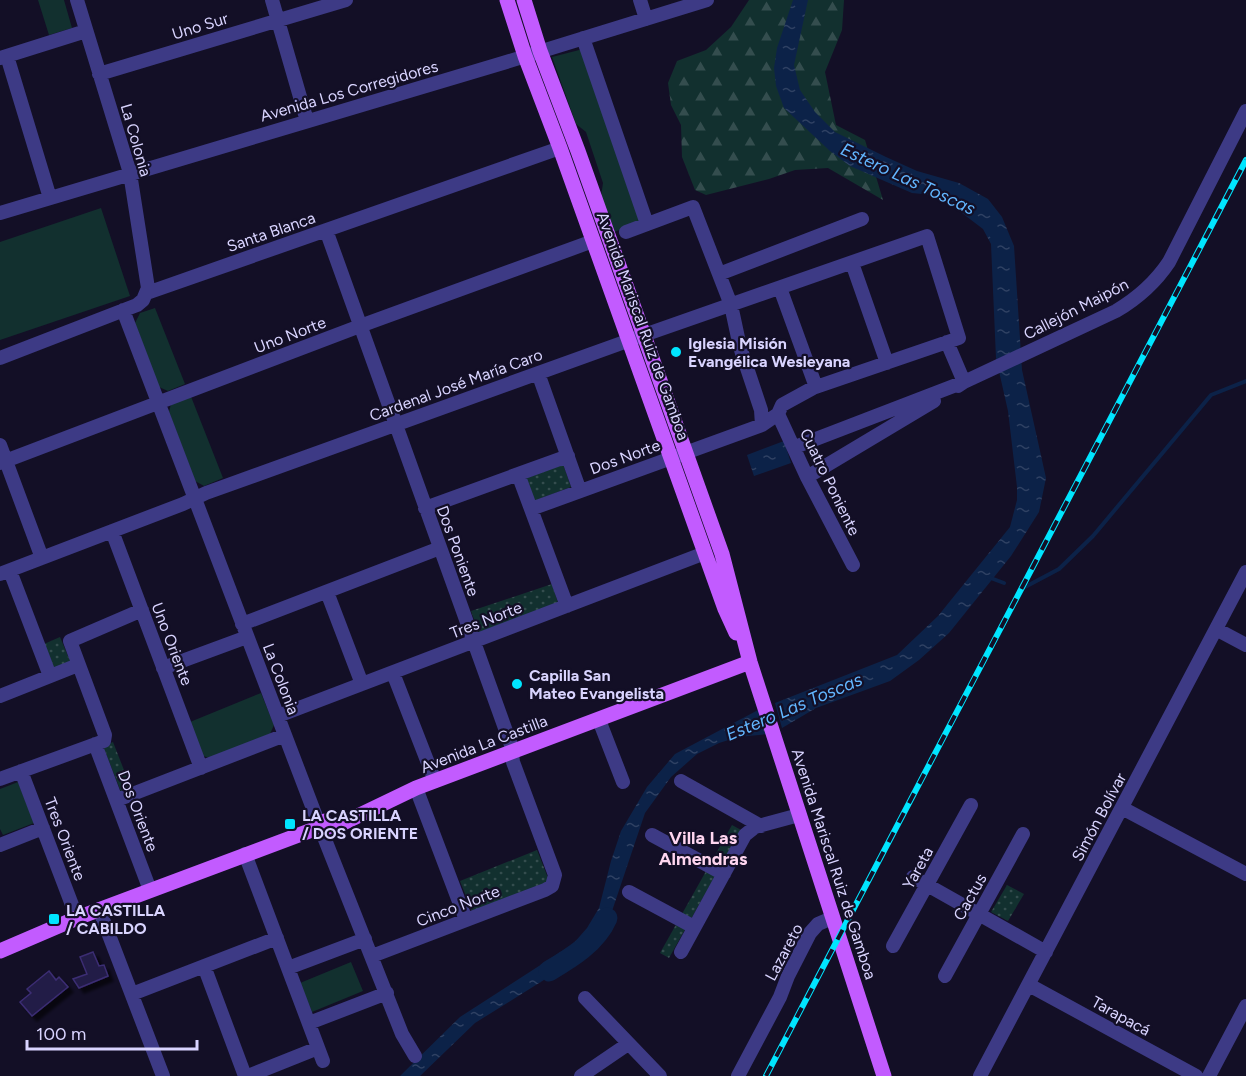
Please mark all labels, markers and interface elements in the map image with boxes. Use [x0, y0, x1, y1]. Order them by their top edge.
street label: Uno Sur [170, 8, 231, 44]
street label: Avenida Los Corregidores [258, 56, 440, 126]
street label: La Colonia [117, 101, 155, 179]
water label: Estero Las Toscas [837, 138, 979, 220]
street label: Santa Blanca [224, 208, 318, 256]
street label: Avenida Mariscal Ruiz de Gamboa [593, 209, 693, 443]
street label: Callejón Maipón [1020, 274, 1132, 344]
street label: Uno Norte [251, 313, 329, 357]
place label: Iglesia Misión Evangélica Wesleyana [688, 334, 850, 371]
street label: Cardenal José María Caro [367, 345, 545, 425]
marker: Iglesia Misión Evangélica Wesleyana [669, 345, 683, 359]
street label: Cuatro Poniente [796, 425, 864, 539]
street label: Dos Norte [587, 435, 663, 478]
street label: Dos Poniente [433, 503, 483, 599]
street label: Tres Norte [447, 598, 525, 642]
street label: Uno Oriente [147, 600, 197, 688]
street label: La Colonia [259, 641, 303, 717]
place label: Capilla San Mateo Evangelista [529, 666, 664, 703]
water label: Estero Las Toscas [722, 668, 866, 746]
marker: Capilla San Mateo Evangelista [510, 677, 524, 691]
street label: Avenida La Castilla [418, 711, 550, 777]
street label: Avenida Mariscal Ruiz de Gamboa [788, 746, 880, 982]
street label: Dos Oriente [114, 768, 162, 855]
street label: Simón Bolívar [1068, 769, 1131, 864]
street label: Tres Oriente [40, 795, 90, 884]
place label: LA CASTILLA / DOS ORIENTE [302, 806, 418, 843]
marker: LA CASTILLA / DOS ORIENTE [283, 817, 297, 831]
district label: Villa Las Almendras [659, 827, 748, 870]
street label: Yareta [899, 844, 937, 892]
street label: Cactus [949, 870, 991, 924]
street label: Cinco Norte [414, 881, 503, 931]
place label: LA CASTILLA / CABILDO [66, 901, 166, 938]
marker: LA CASTILLA / CABILDO [47, 912, 61, 926]
street label: Lazareto [761, 920, 807, 984]
street label: Tarapacá [1088, 992, 1154, 1040]
scale bar [27, 1013, 196, 1051]
text: 100 m [36, 1023, 86, 1045]

